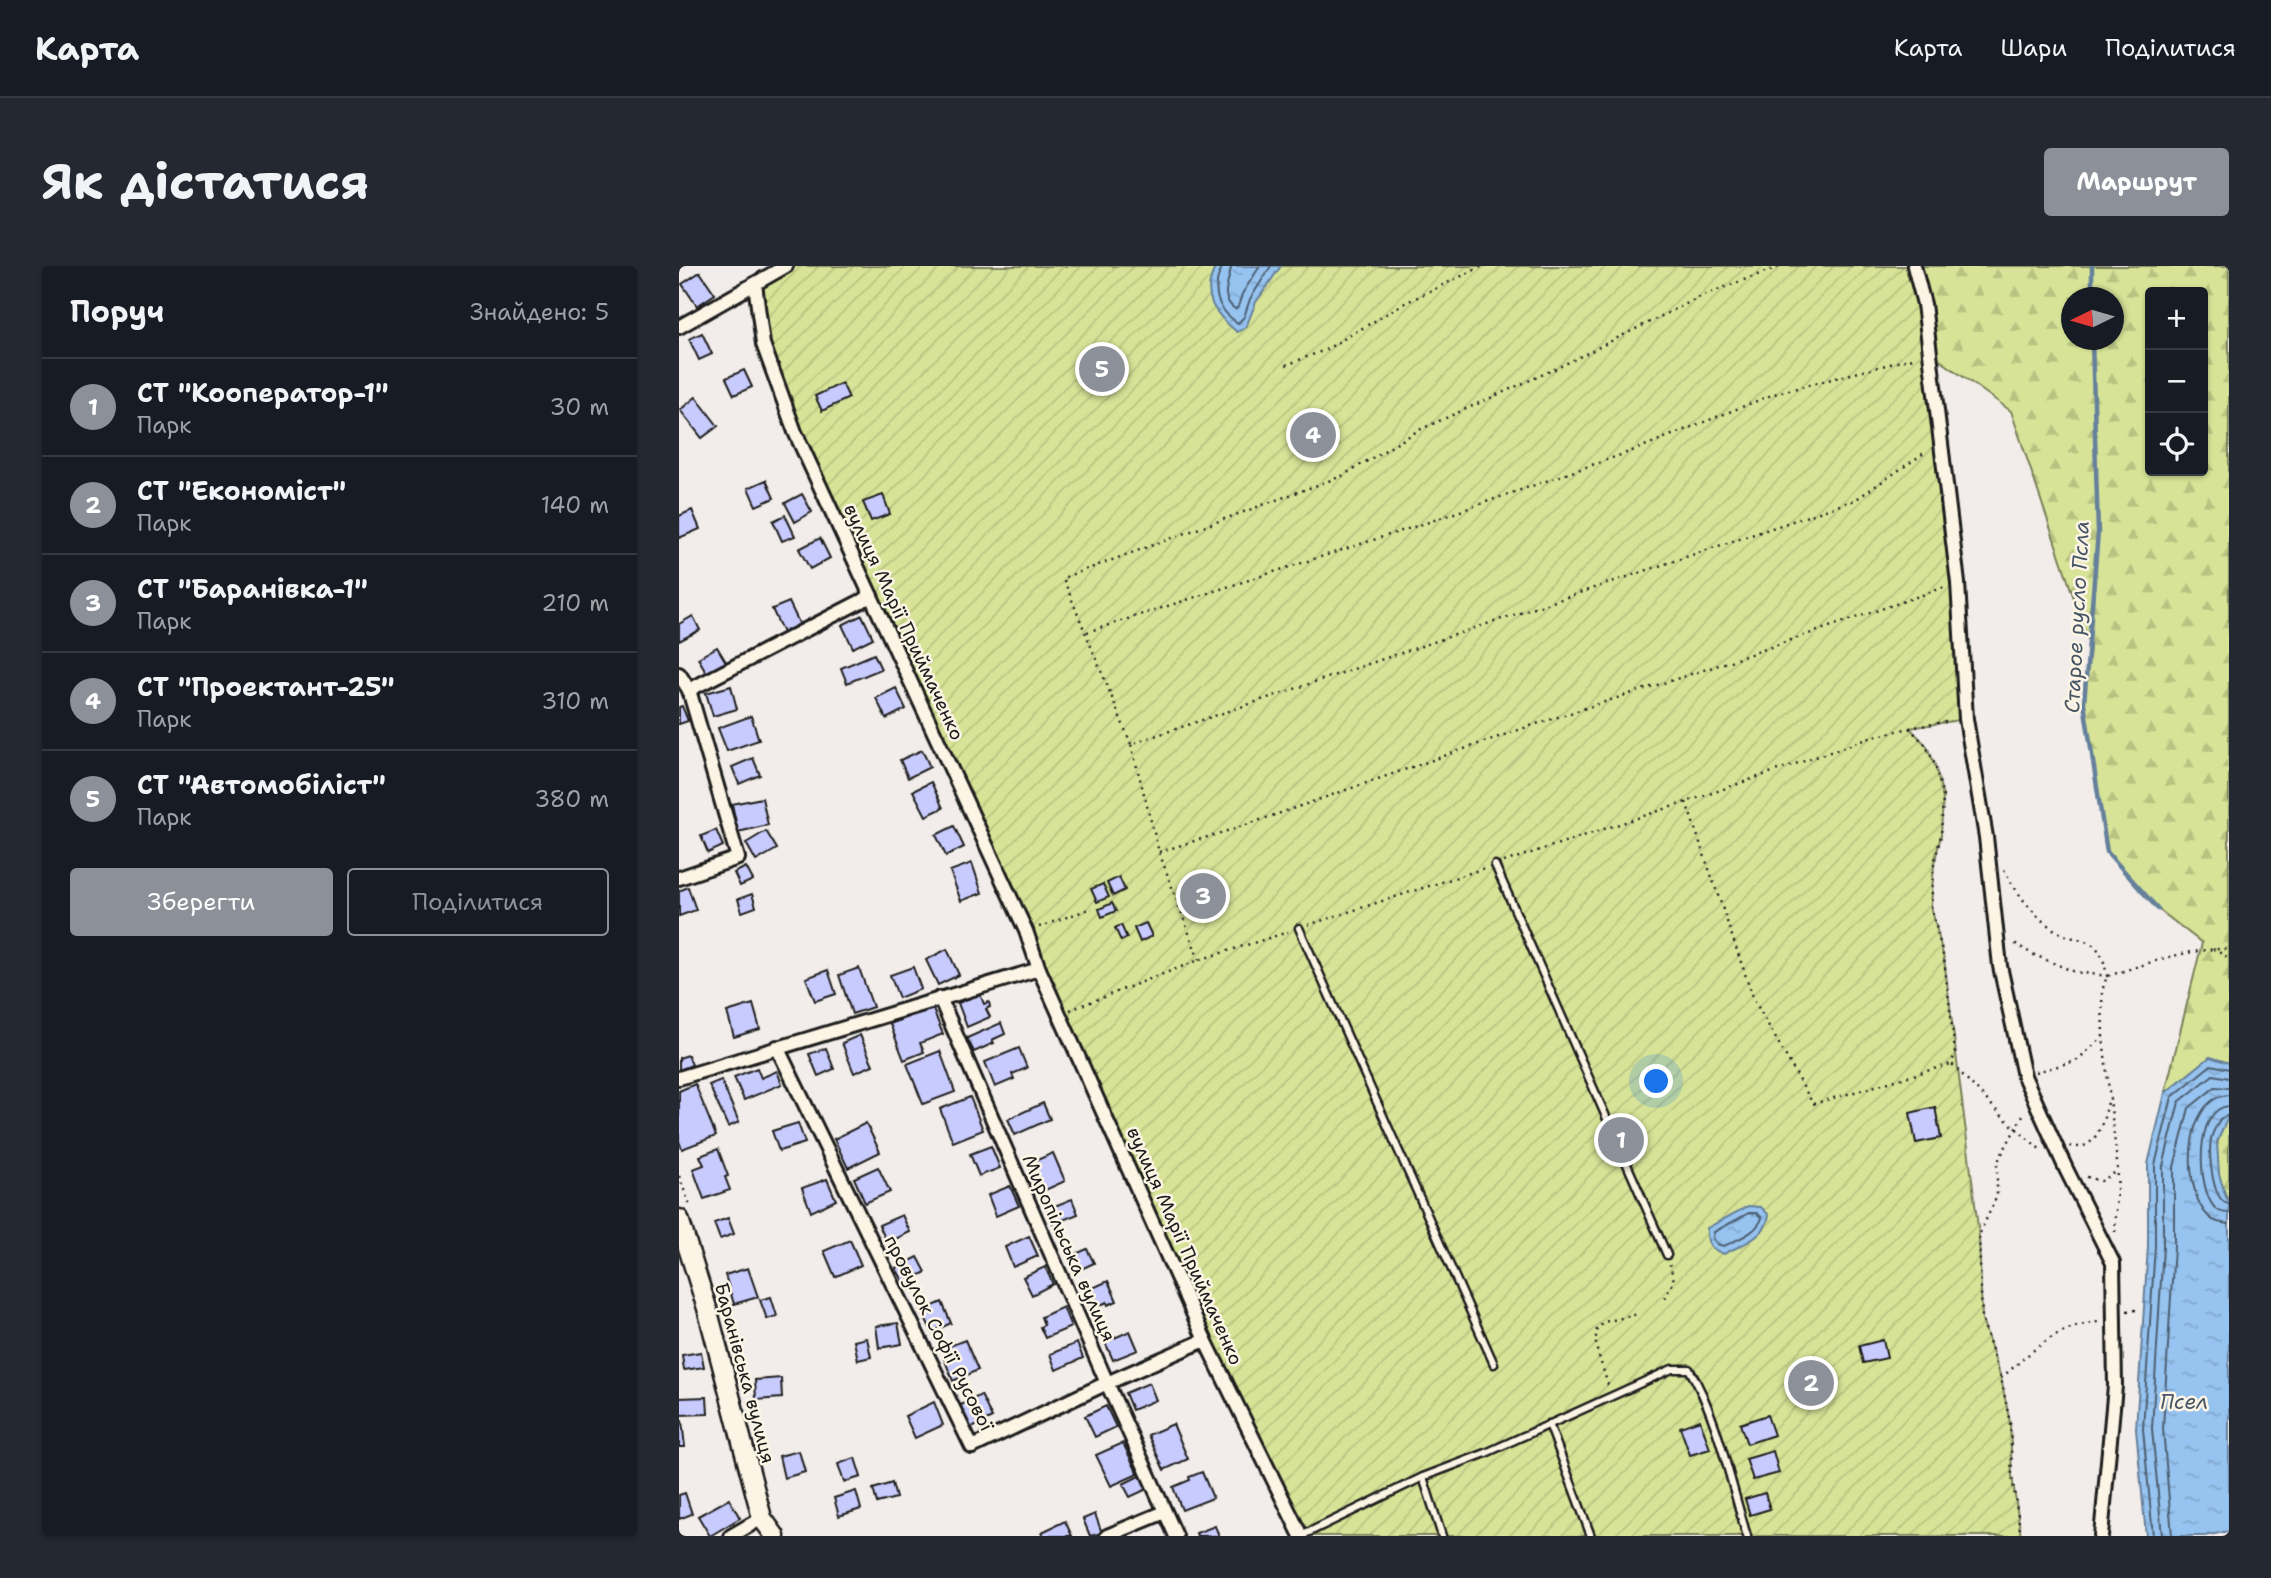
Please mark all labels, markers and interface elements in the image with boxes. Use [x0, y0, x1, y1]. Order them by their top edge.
text: Карта [35, 26, 139, 71]
text: Карта [1894, 32, 1962, 64]
text: Шари [2000, 32, 2067, 64]
text: Поділитися [2105, 32, 2236, 64]
button: Маршрут [2044, 148, 2229, 216]
text: Як дістатися [42, 149, 369, 215]
north arrow [2061, 287, 2124, 350]
map controls [2145, 287, 2208, 476]
button: + [2145, 287, 2208, 350]
text: Поруч [70, 291, 164, 332]
text: Знайдено: 5 [470, 297, 609, 327]
pin: 5 [1079, 343, 1125, 395]
button: − [2145, 350, 2208, 413]
text: СТ "Кооператор-1" [137, 375, 389, 410]
text: 1 [88, 392, 98, 422]
text: 30 m [550, 392, 609, 422]
pin: 4 [1290, 409, 1336, 461]
text: Парк [137, 410, 192, 440]
button: locate [2145, 413, 2208, 476]
text: СТ "Економіст" [137, 473, 346, 508]
text: 2 [85, 490, 101, 520]
text: 140 m [541, 490, 609, 520]
street label: вулиця Марії Приймаченко [838, 500, 970, 744]
text: Парк [137, 508, 192, 538]
water label: Старое русло Псла [2058, 520, 2096, 714]
text: СТ "Баранівка-1" [137, 571, 368, 606]
text: 3 [85, 588, 101, 618]
text: 210 m [541, 588, 609, 618]
text: Парк [137, 606, 192, 636]
text: СТ "Проектант-25" [137, 669, 395, 704]
text: 4 [85, 686, 101, 716]
text: 310 m [541, 686, 609, 716]
text: Парк [137, 704, 192, 734]
text: СТ "Автомобіліст" [137, 767, 386, 802]
text: 5 [86, 784, 100, 814]
text: 380 m [534, 784, 609, 814]
text: Парк [137, 802, 192, 832]
button: Зберегти [70, 868, 333, 936]
button: Поділитися [347, 868, 609, 936]
pin: 3 [1180, 870, 1226, 922]
your location [1639, 1064, 1673, 1098]
pin: 1 [1598, 1114, 1644, 1166]
street label: вулиця Марії Приймаченко [1121, 1123, 1249, 1369]
street label: Миропільська вулиця [1016, 1151, 1122, 1345]
street label: провулок Софії Русової [879, 1231, 1000, 1436]
street label: Баранівська вулиця [709, 1280, 781, 1466]
pin: 2 [1788, 1357, 1834, 1409]
water label: Псел [2160, 1388, 2208, 1416]

